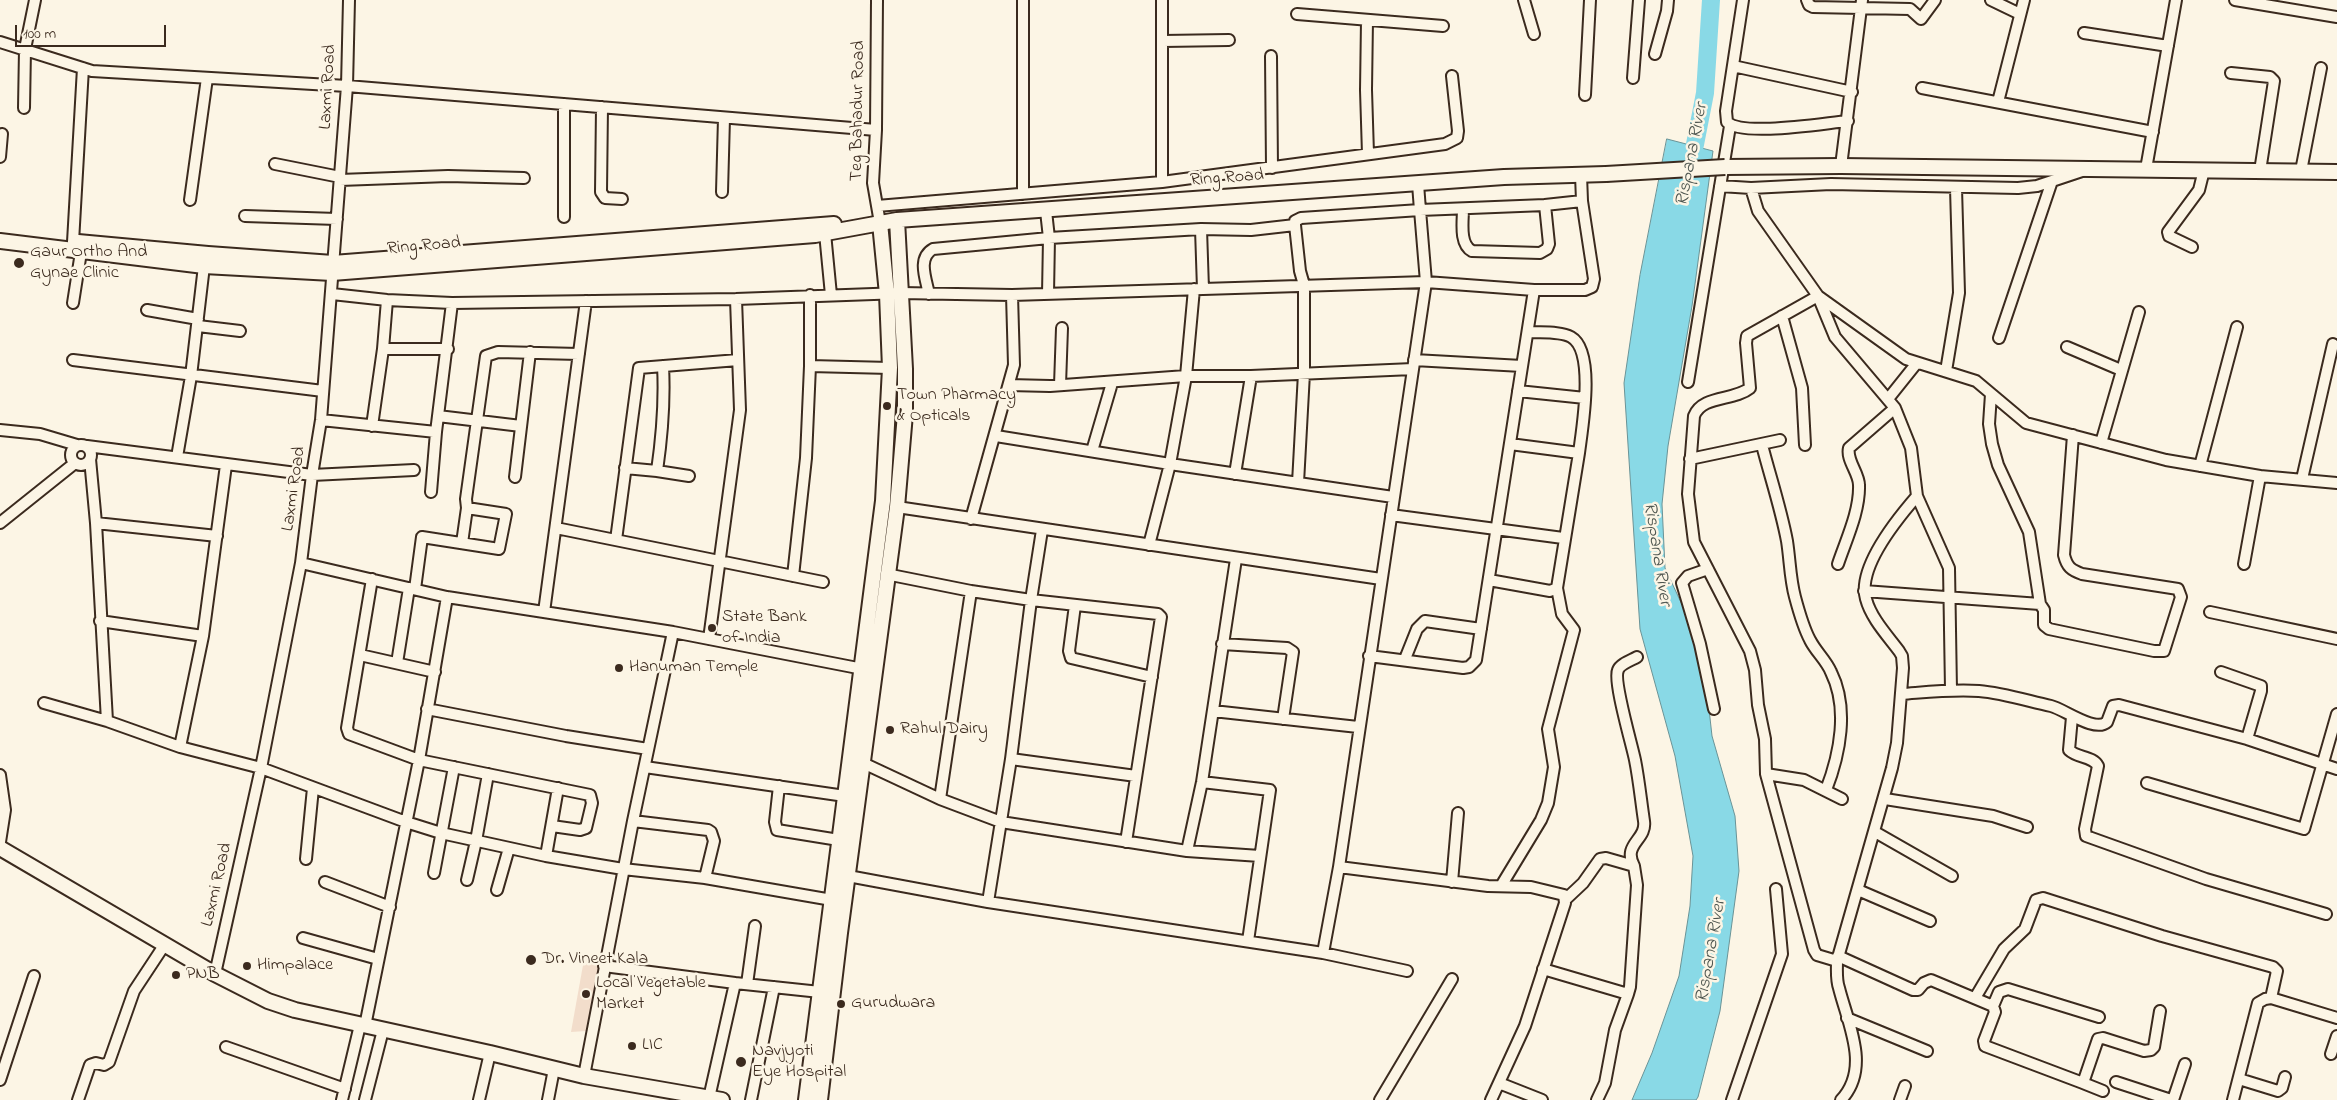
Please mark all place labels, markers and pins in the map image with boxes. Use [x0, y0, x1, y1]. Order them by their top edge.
place label: Gaur Ortho And Gynae Clinic [30, 242, 147, 284]
marker: Gaur Ortho And Gynae Clinic [12, 256, 26, 270]
place label: Town Pharmacy & Opticals [897, 385, 1016, 428]
marker: Town Pharmacy & Opticals [881, 400, 893, 412]
place label: State Bank of India [722, 607, 807, 650]
marker: State Bank of India [706, 622, 718, 634]
place label: Hanuman Temple [629, 657, 758, 679]
marker: Hanuman Temple [613, 662, 625, 674]
place label: Rahul Dairy [900, 719, 988, 741]
marker: Rahul Dairy [884, 724, 896, 736]
place label: Dr. Vineet Kala [542, 949, 648, 971]
marker: Dr. Vineet Kala [524, 953, 538, 967]
place label: Himpalace [257, 955, 333, 977]
marker: Himpalace [241, 960, 253, 972]
place label: PNB [186, 964, 220, 986]
marker: PNB [170, 969, 182, 981]
place label: Local Vegetable Market [596, 973, 706, 1016]
marker: Local Vegetable Market [580, 988, 592, 1000]
place label: Gurudwara [851, 993, 935, 1015]
marker: Gurudwara [835, 998, 847, 1010]
place label: LIC [642, 1035, 663, 1057]
marker: LIC [626, 1040, 638, 1052]
place label: Navjyoti Eye Hospital [752, 1041, 846, 1084]
marker: Navjyoti Eye Hospital [734, 1055, 748, 1069]

